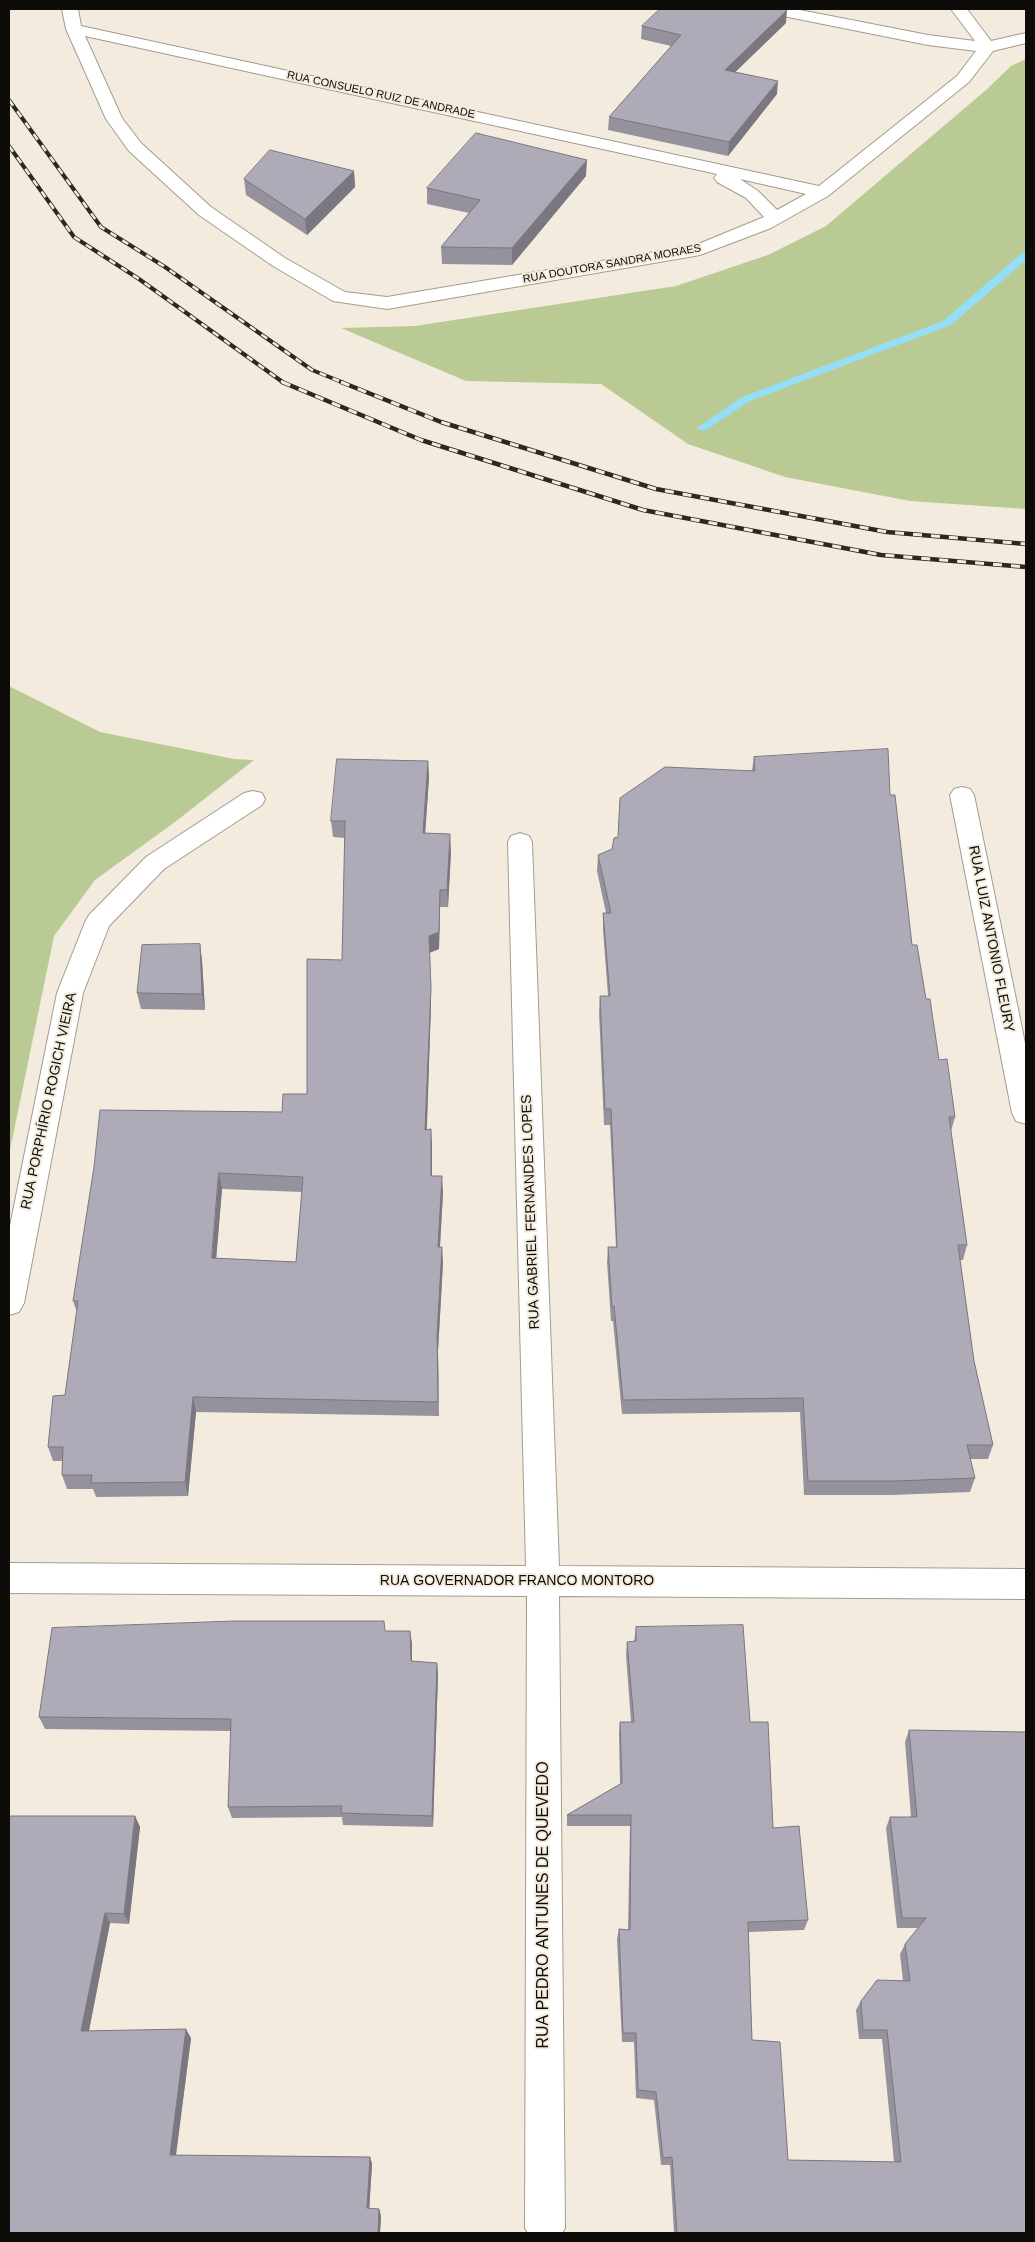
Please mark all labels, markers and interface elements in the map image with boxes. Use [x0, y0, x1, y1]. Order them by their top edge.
street label: RUA CONSUELO RUIZ DE ANDRADE [286, 69, 476, 121]
street label: RUA DOUTORA SANDRA MORAES [522, 242, 702, 286]
street label: RUA LUIZ ANTONIO FLEURY [965, 844, 1017, 1034]
street label: RUA PORPHÍRIO ROGICH VIEIRA [18, 991, 80, 1211]
street label: RUA GABRIEL FERNANDES LOPES [519, 1094, 543, 1330]
street label: RUA GOVERNADOR FRANCO MONTORO [380, 1573, 654, 1589]
street label: RUA PEDRO ANTUNES DE QUEVEDO [534, 1761, 554, 2049]

